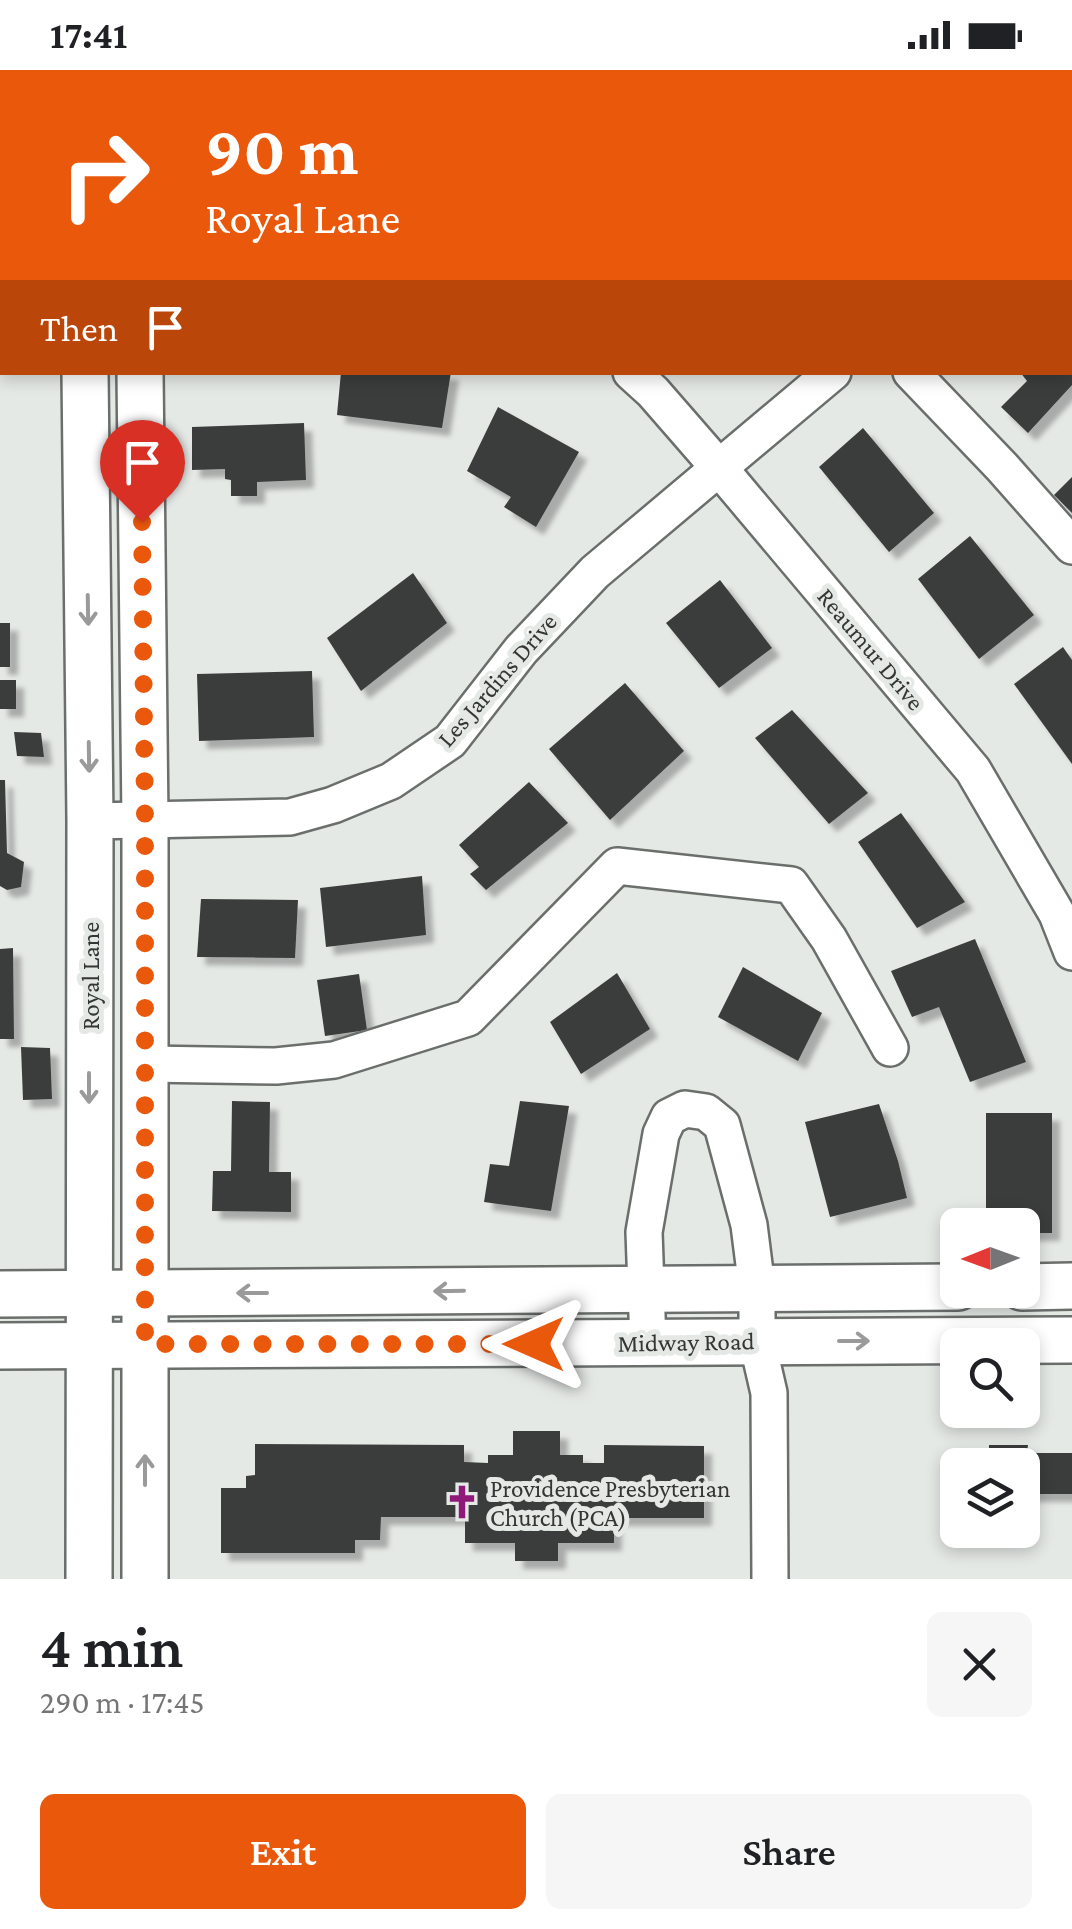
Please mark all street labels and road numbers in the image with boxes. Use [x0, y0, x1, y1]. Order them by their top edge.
street label: Reaumur Drive [812, 583, 930, 715]
street label: Les Jardins Drive [432, 608, 563, 753]
street label: Royal Lane [77, 922, 105, 1030]
street label: Midway Road [617, 1327, 755, 1358]

